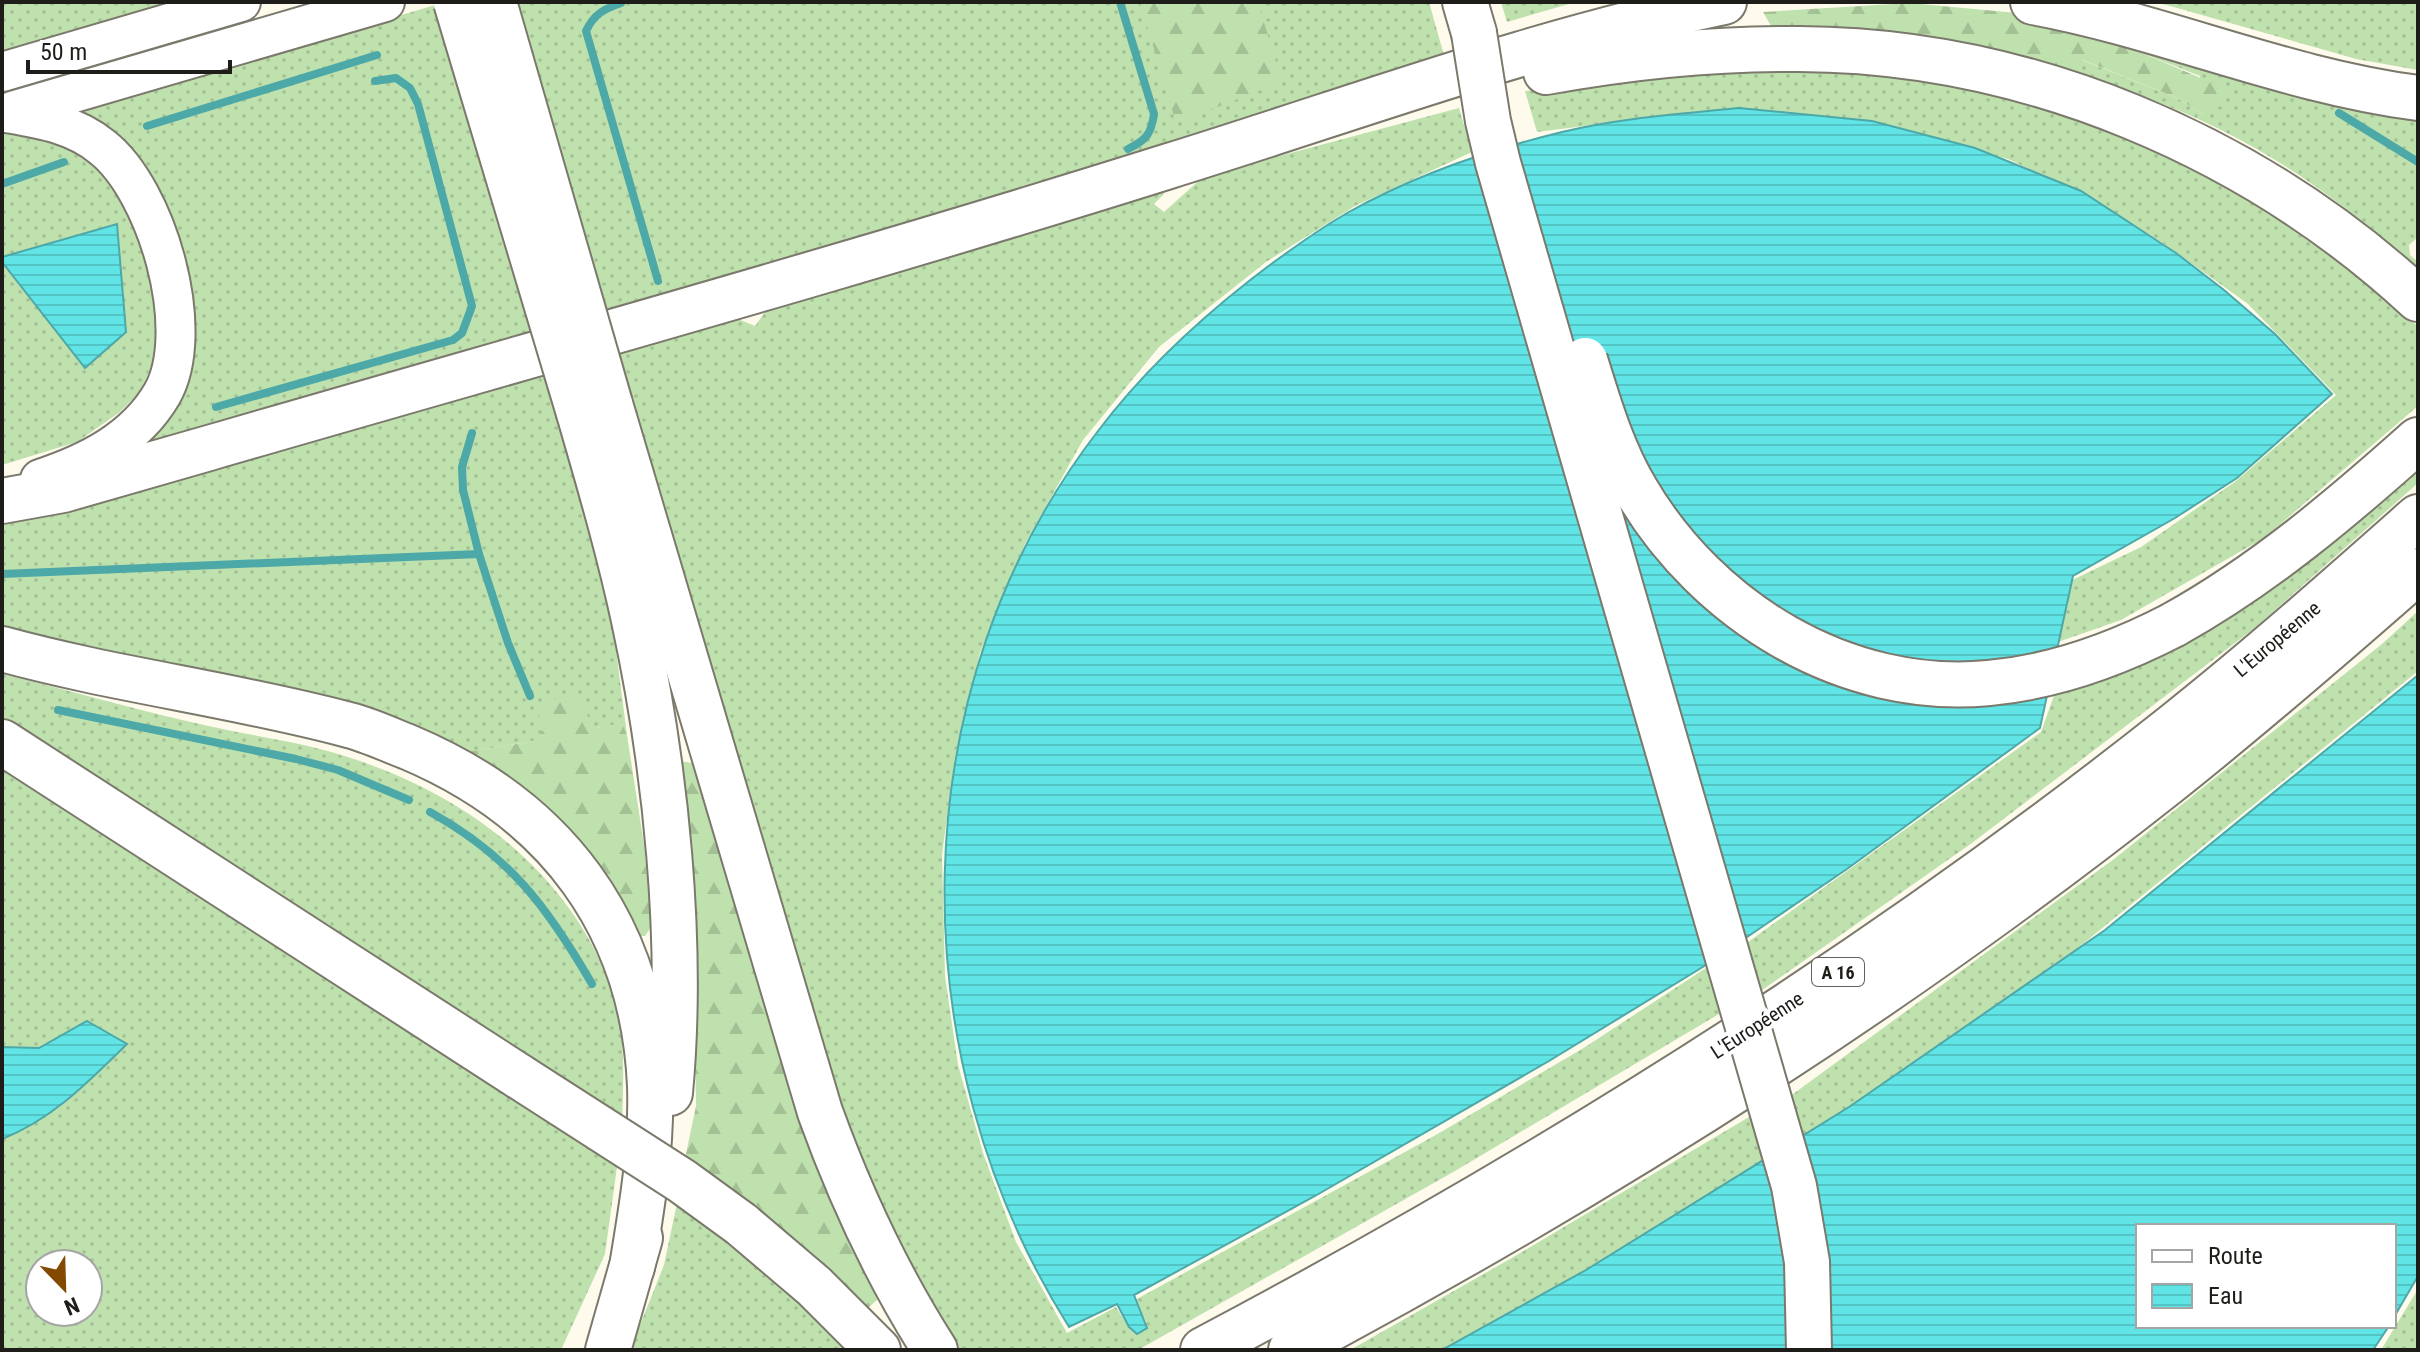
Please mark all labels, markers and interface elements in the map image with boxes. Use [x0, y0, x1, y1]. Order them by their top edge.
scale bar [28, 24, 230, 74]
text: 50 m [40, 38, 87, 66]
street label: L'Européenne [2229, 596, 2325, 682]
road number: A 16 [1812, 958, 1864, 986]
street label: L'Européenne [1706, 986, 1808, 1064]
legend [2136, 1224, 2396, 1328]
text: Route [2208, 1242, 2263, 1270]
north arrow [24, 1248, 104, 1328]
text: Eau [2208, 1282, 2243, 1310]
text: N [61, 1292, 83, 1320]

